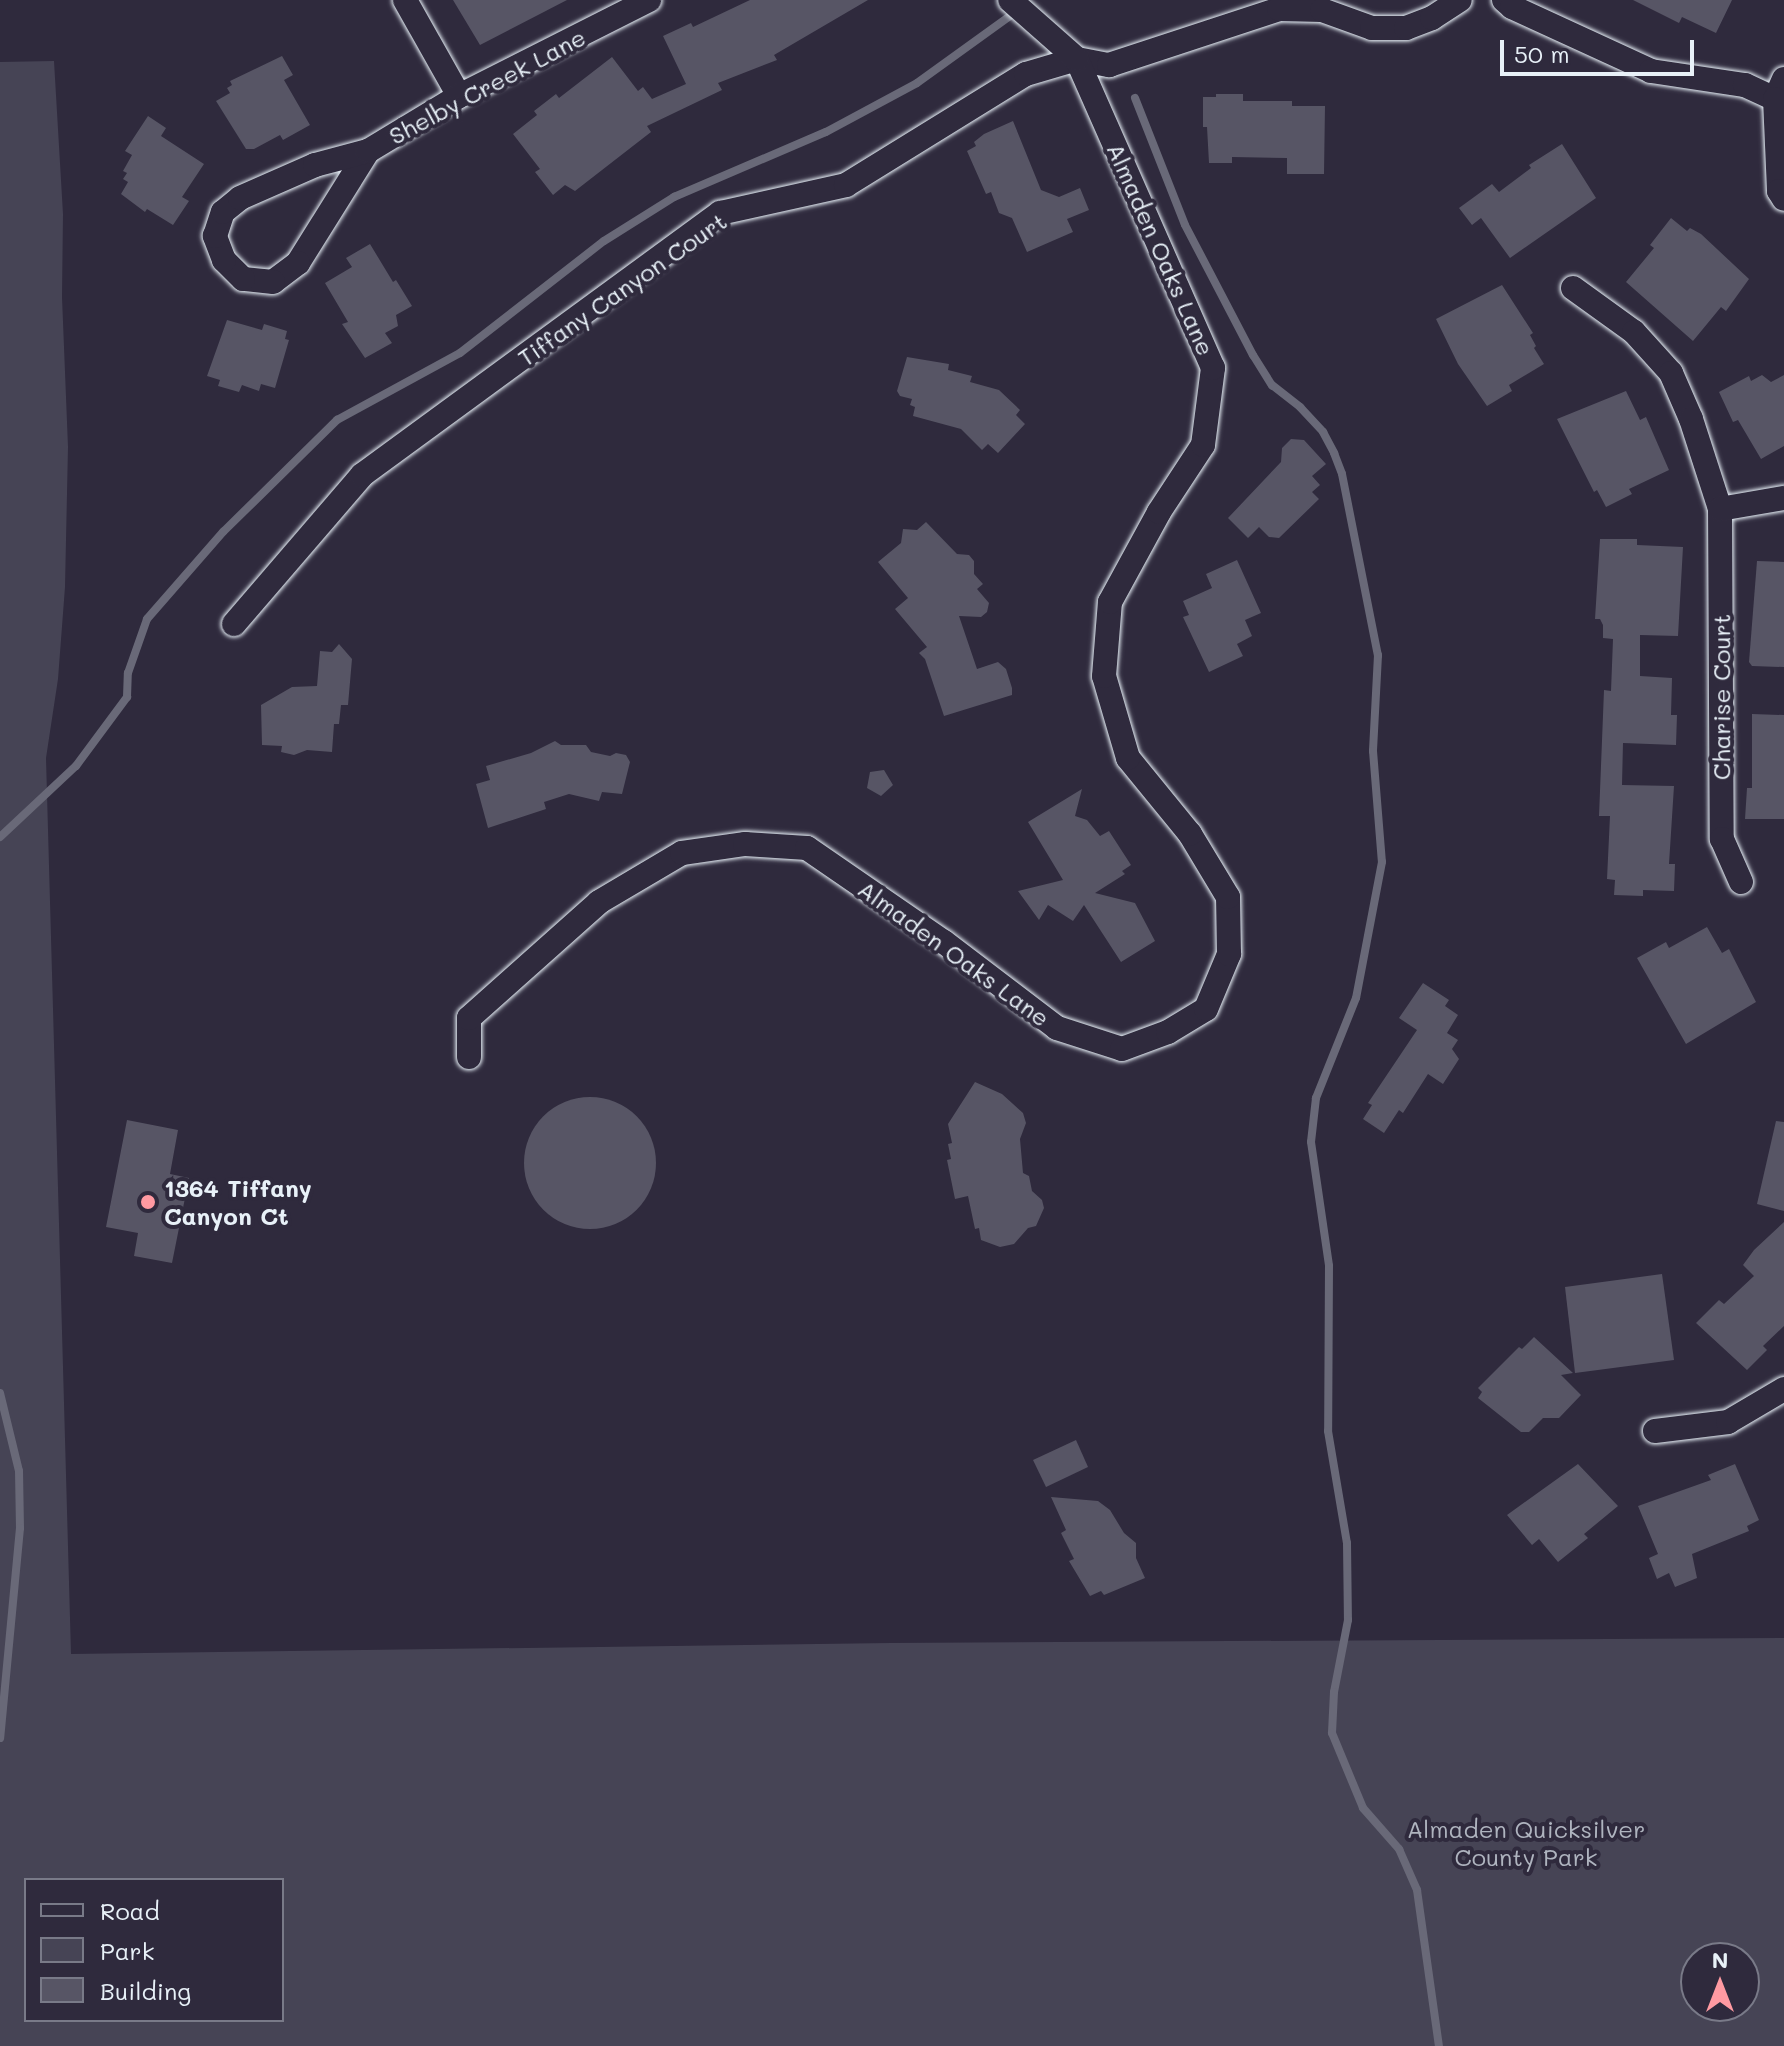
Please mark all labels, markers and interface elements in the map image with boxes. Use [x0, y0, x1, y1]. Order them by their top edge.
street label: Shelby Creek Lane [384, 22, 590, 150]
scale bar [1504, 24, 1698, 74]
text: 50 m [1514, 38, 1570, 69]
street label: Almaden Oaks Lane [1101, 138, 1221, 360]
street label: Tiffany Canyon Court [512, 206, 732, 372]
street label: Charise Court [1707, 614, 1735, 780]
street label: Almaden Oaks Lane [853, 874, 1055, 1032]
place label: 1364 Tiffany Canyon Ct [164, 1174, 312, 1230]
marker: 1364 Tiffany Canyon Ct [139, 1193, 157, 1211]
park label: Almaden Quicksilver County Park [1407, 1815, 1645, 1871]
legend [24, 1878, 284, 2022]
text: Road [100, 1895, 160, 1926]
text: Park [100, 1935, 154, 1966]
north arrow [1680, 1942, 1760, 2022]
text: N [1712, 1945, 1728, 1974]
text: Building [100, 1975, 191, 2006]

